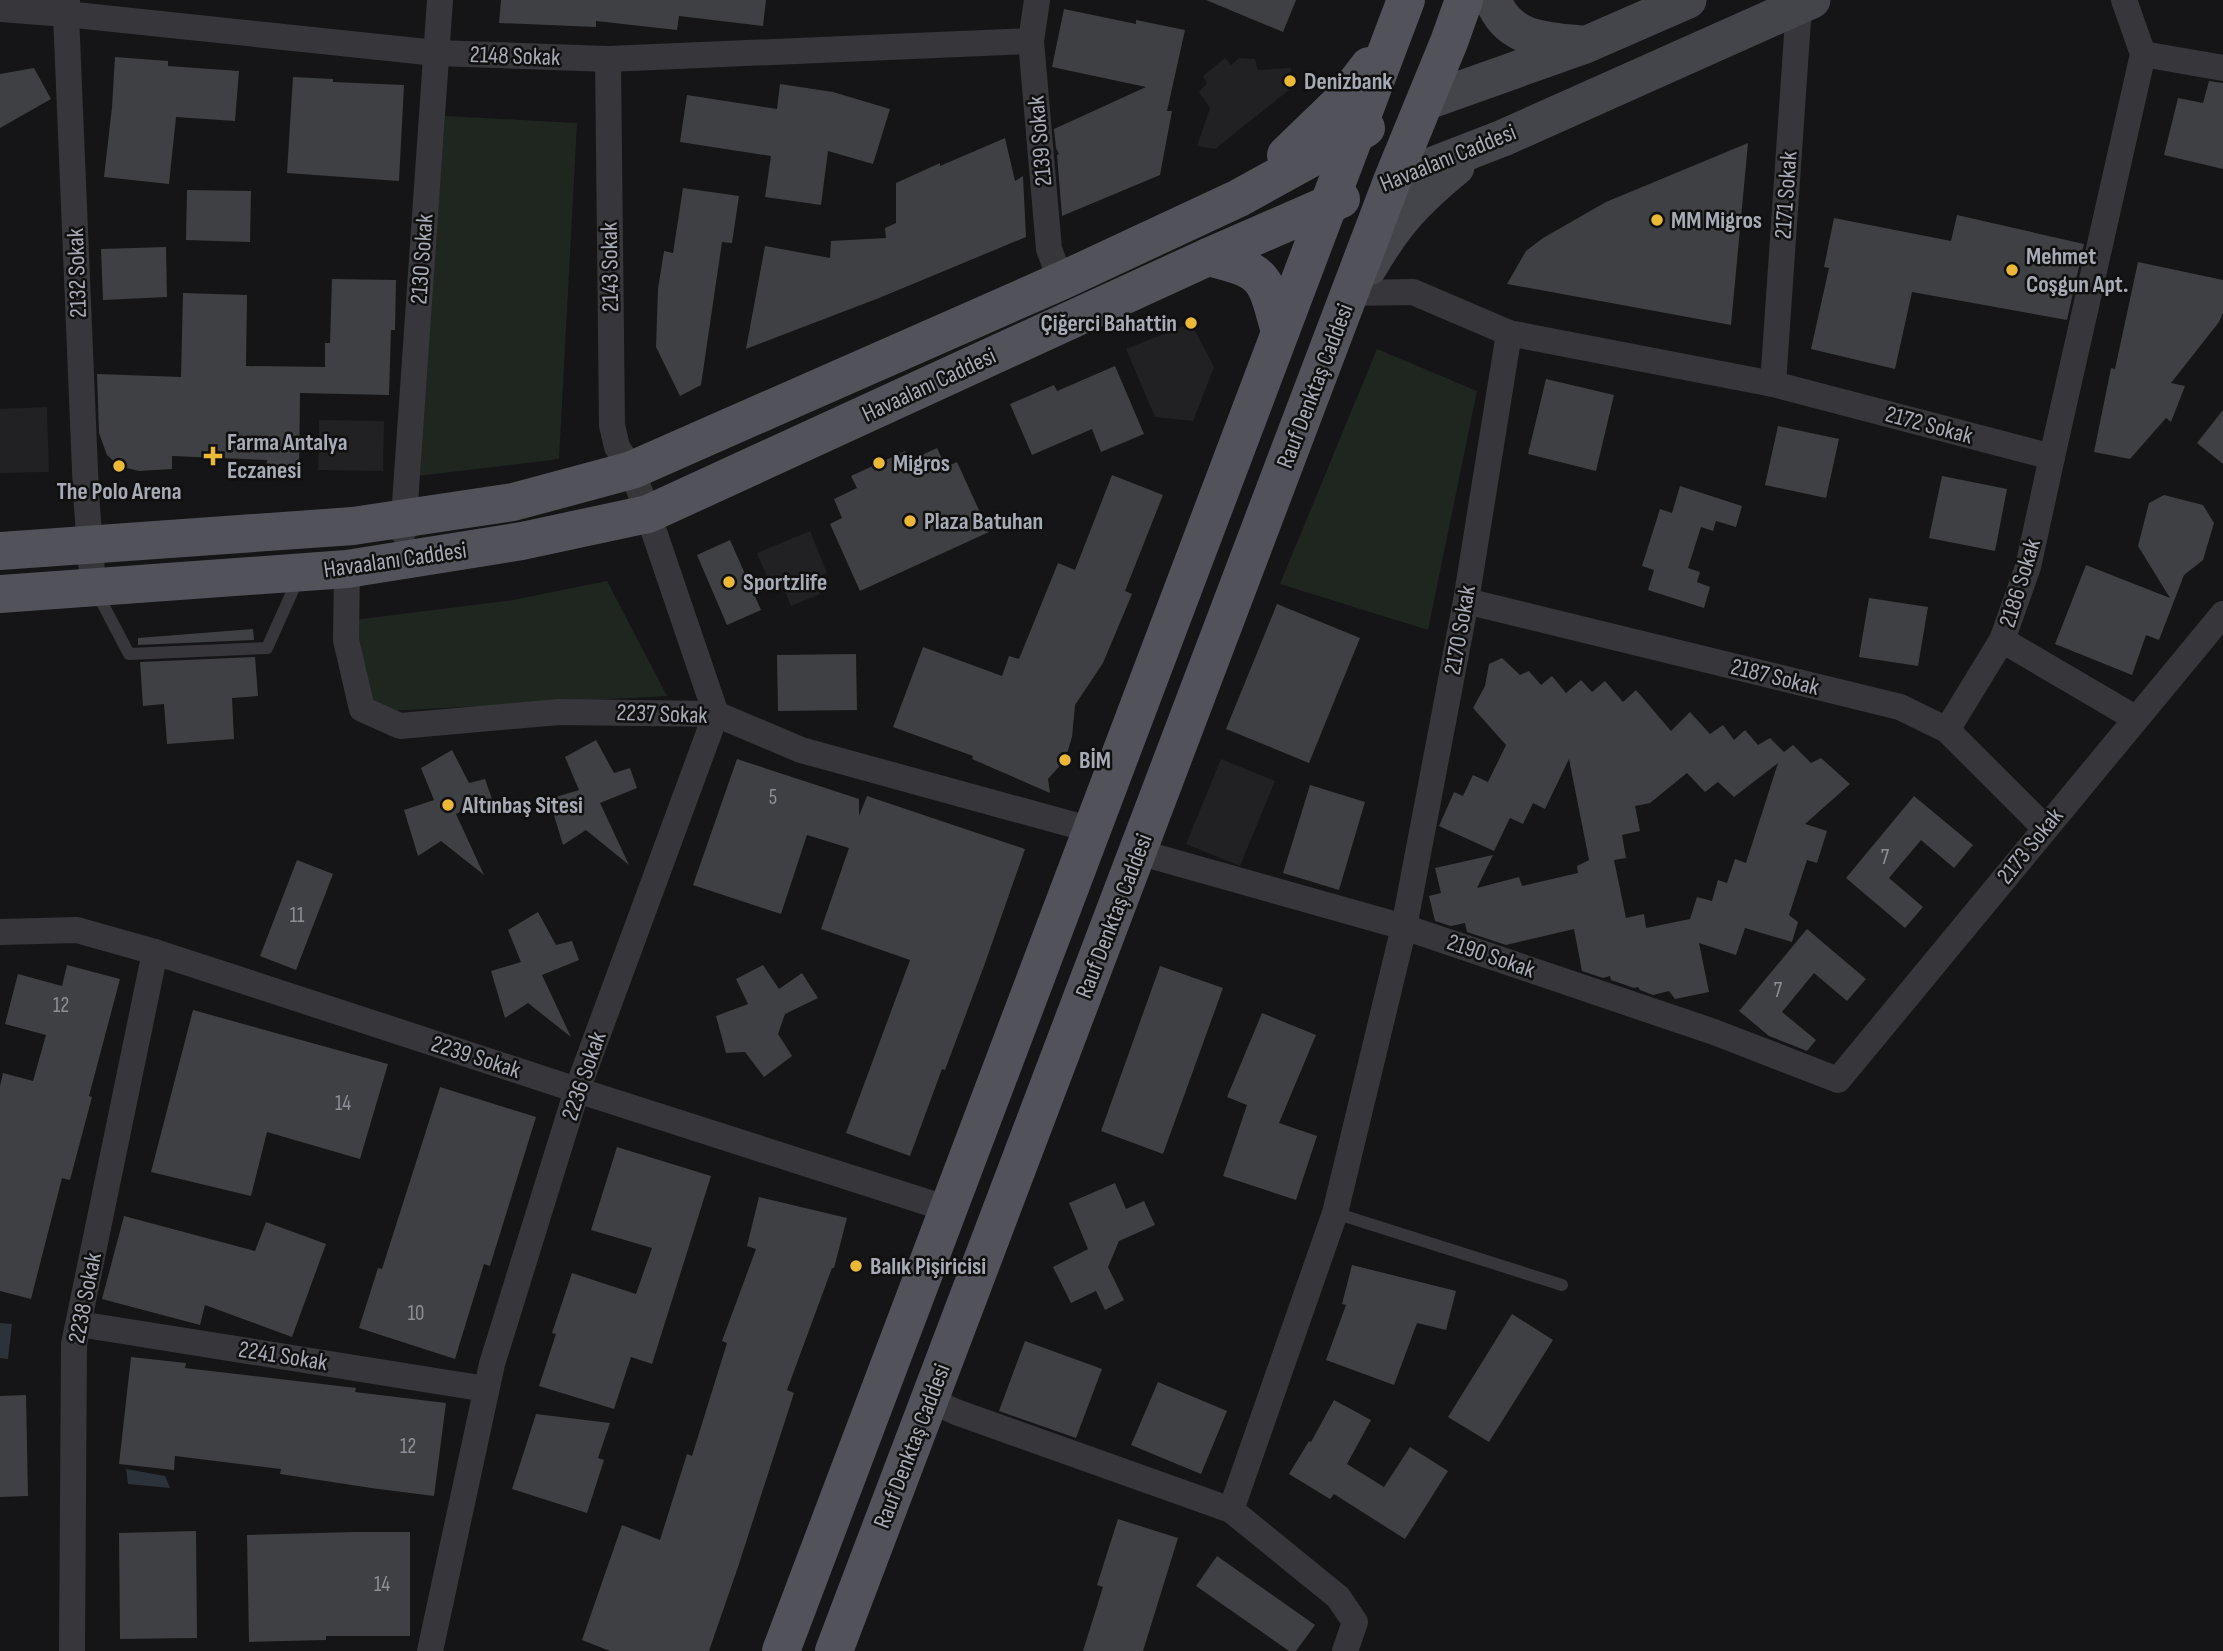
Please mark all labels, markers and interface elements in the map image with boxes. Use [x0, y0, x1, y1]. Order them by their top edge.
street label: 2148 Sokak [469, 40, 561, 72]
place label: Denizbank [1304, 67, 1393, 96]
marker: Denizbank [1282, 73, 1298, 89]
street label: 2139 Sokak [1022, 95, 1058, 187]
street label: Havaalanı Caddesi [1376, 118, 1520, 198]
street label: 2171 Sokak [1768, 150, 1804, 240]
place label: MM Migros [1671, 206, 1762, 235]
marker: MM Migros [1649, 212, 1665, 228]
street label: 2130 Sokak [404, 213, 440, 305]
street label: 2143 Sokak [595, 222, 625, 312]
street label: 2132 Sokak [61, 228, 93, 318]
place label: Mehmet Coşgun Apt. [2026, 242, 2129, 299]
marker: Mehmet Coşgun Apt. [2004, 262, 2020, 278]
street label: Rauf Denktaş Caddesi [1270, 300, 1360, 472]
place label: Çiğerci Bahattin [1040, 309, 1177, 338]
marker: Çiğerci Bahattin [1183, 315, 1199, 331]
street label: Havaalanı Caddesi [858, 341, 1000, 429]
street label: 2172 Sokak [1882, 399, 1976, 451]
place label: Farma Antalya Eczanesi [227, 428, 348, 485]
marker: Farma Antalya Eczanesi [205, 448, 221, 464]
place label: Migros [893, 449, 950, 478]
marker: Migros [871, 455, 887, 471]
marker: The Polo Arena [111, 458, 127, 474]
place label: The Polo Arena [57, 477, 181, 506]
place label: Plaza Batuhan [924, 507, 1043, 536]
marker: Plaza Batuhan [902, 513, 918, 529]
street label: 2186 Sokak [1993, 535, 2047, 631]
street label: Havaalanı Caddesi [322, 536, 468, 584]
place label: Sportzlife [743, 568, 827, 597]
marker: Sportzlife [721, 574, 737, 590]
street label: 2170 Sokak [1438, 583, 1482, 677]
street label: 2187 Sokak [1728, 652, 1822, 702]
street label: 2237 Sokak [616, 698, 708, 730]
place label: BİM [1079, 746, 1111, 775]
marker: BİM [1057, 752, 1073, 768]
house number: 5 [769, 785, 777, 810]
place label: Altınbaş Sitesi [461, 791, 583, 820]
marker: Altınbaş Sitesi [440, 797, 456, 813]
street label: 2173 Sokak [1991, 802, 2069, 890]
street label: Rauf Denktaş Caddesi [1069, 830, 1159, 1002]
house number: 7 [1881, 845, 1890, 870]
house number: 11 [290, 903, 305, 928]
street label: 2190 Sokak [1443, 927, 1539, 985]
house number: 7 [1774, 978, 1783, 1003]
house number: 12 [53, 993, 69, 1018]
street label: 2236 Sokak [555, 1028, 613, 1124]
street label: 2239 Sokak [428, 1029, 524, 1085]
house number: 14 [335, 1091, 351, 1116]
street label: 2238 Sokak [62, 1250, 108, 1346]
place label: Balık Pişiricisi [870, 1252, 986, 1281]
marker: Balık Pişiricisi [848, 1258, 864, 1274]
house number: 10 [408, 1301, 424, 1326]
street label: 2241 Sokak [236, 1335, 330, 1377]
street label: Rauf Denktaş Caddesi [867, 1360, 957, 1532]
house number: 12 [400, 1434, 416, 1459]
house number: 14 [374, 1572, 390, 1597]

